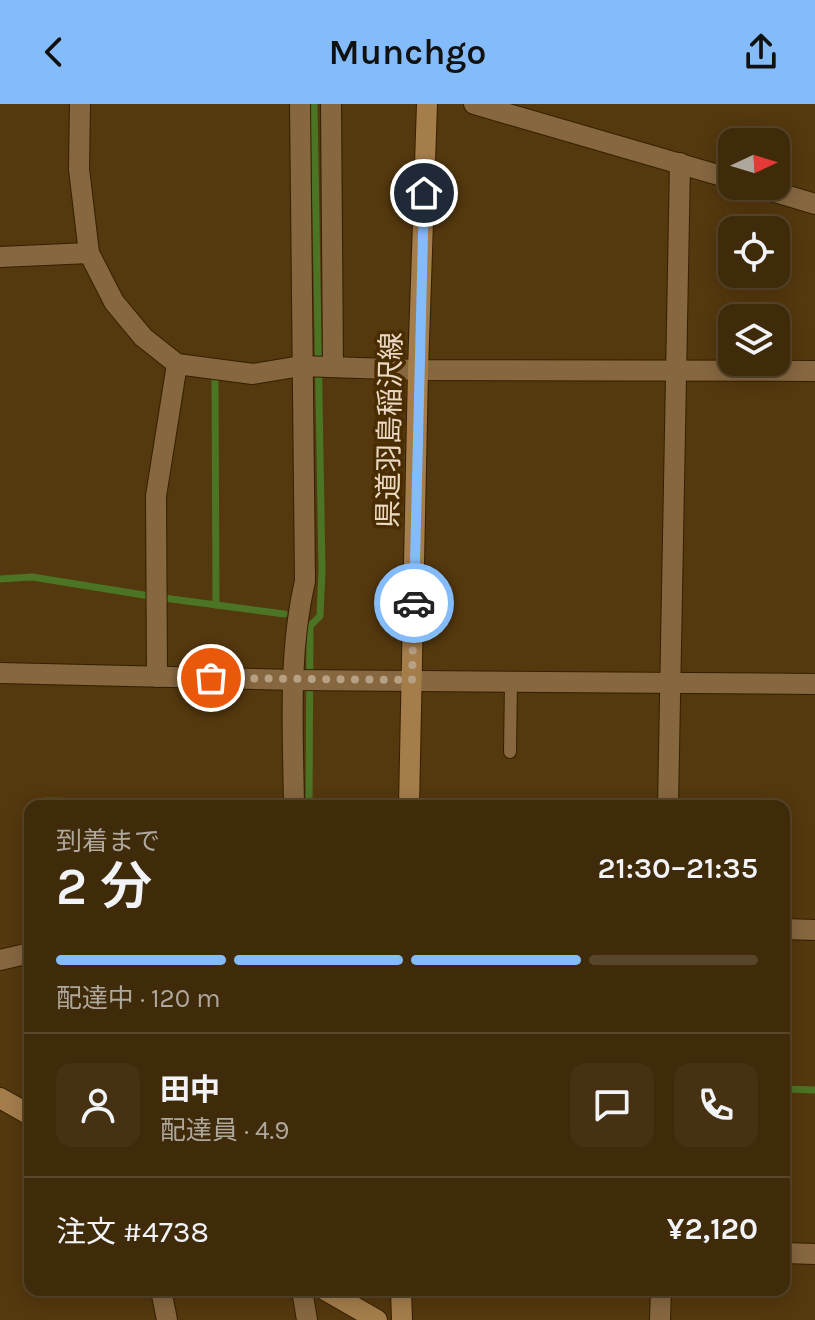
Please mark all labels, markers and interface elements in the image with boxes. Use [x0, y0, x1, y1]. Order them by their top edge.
icon: back [32, 30, 76, 74]
icon: share [739, 30, 783, 74]
text: Munchgo [329, 31, 486, 73]
north arrow [718, 128, 790, 200]
map controls [718, 128, 790, 376]
pin [390, 159, 458, 227]
icon: home [402, 171, 446, 215]
button: locate [718, 216, 790, 288]
button: layers [718, 304, 790, 376]
street label: 県道羽島稲沢線 [371, 332, 408, 528]
courier [374, 563, 454, 643]
icon: car [392, 581, 436, 625]
pin [177, 644, 245, 712]
icon: bag [189, 656, 233, 700]
text: 到着まで [56, 826, 160, 857]
text: 21:30–21:35 [598, 850, 758, 886]
text: 2 分 [56, 856, 152, 917]
text: 配達中 · 120 m [56, 983, 221, 1014]
button: person [56, 1063, 140, 1147]
button: chat [570, 1063, 654, 1147]
button: phone [674, 1063, 758, 1147]
text: 田中 [160, 1072, 220, 1108]
text: 配達員 · 4.9 [160, 1115, 289, 1146]
text: ¥2,120 [667, 1211, 758, 1247]
text: 注文 #4738 [56, 1214, 209, 1250]

